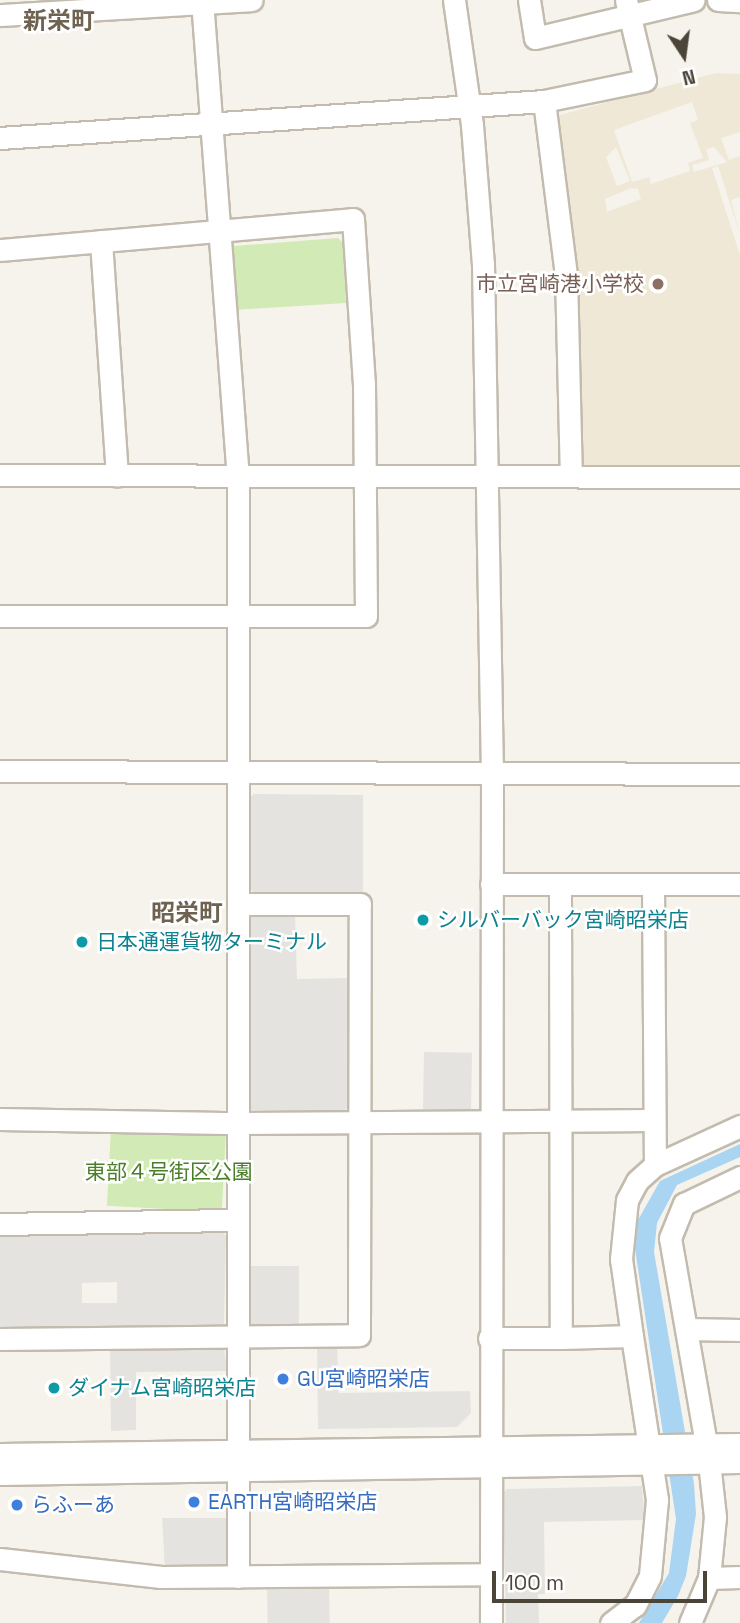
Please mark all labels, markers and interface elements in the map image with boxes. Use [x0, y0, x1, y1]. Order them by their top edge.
district label: 新栄町 [23, 7, 95, 35]
north arrow [649, 21, 719, 91]
text: N [680, 63, 698, 91]
place label: 市立宮崎港小学校 [476, 271, 644, 297]
marker: 市立宮崎港小学校 [650, 276, 666, 292]
district label: 昭栄町 [151, 899, 223, 927]
place label: シルバーバック宮崎昭栄店 [437, 907, 689, 933]
marker: シルバーバック宮崎昭栄店 [415, 912, 431, 928]
place label: 日本通運貨物ターミナル [96, 929, 327, 955]
marker: 日本通運貨物ターミナル [74, 934, 90, 950]
park label: 東部４号街区公園 [85, 1159, 253, 1185]
place label: GU宮崎昭栄店 [297, 1366, 430, 1392]
marker: GU宮崎昭栄店 [275, 1371, 291, 1387]
place label: ダイナム宮崎昭栄店 [68, 1375, 257, 1401]
marker: ダイナム宮崎昭栄店 [46, 1380, 62, 1396]
place label: EARTH宮崎昭栄店 [208, 1489, 377, 1515]
place label: らふーあ [31, 1492, 115, 1518]
marker: EARTH宮崎昭栄店 [186, 1494, 202, 1510]
marker: らふーあ [9, 1497, 25, 1513]
scale bar [495, 1556, 710, 1600]
text: 100 m [505, 1569, 564, 1596]

